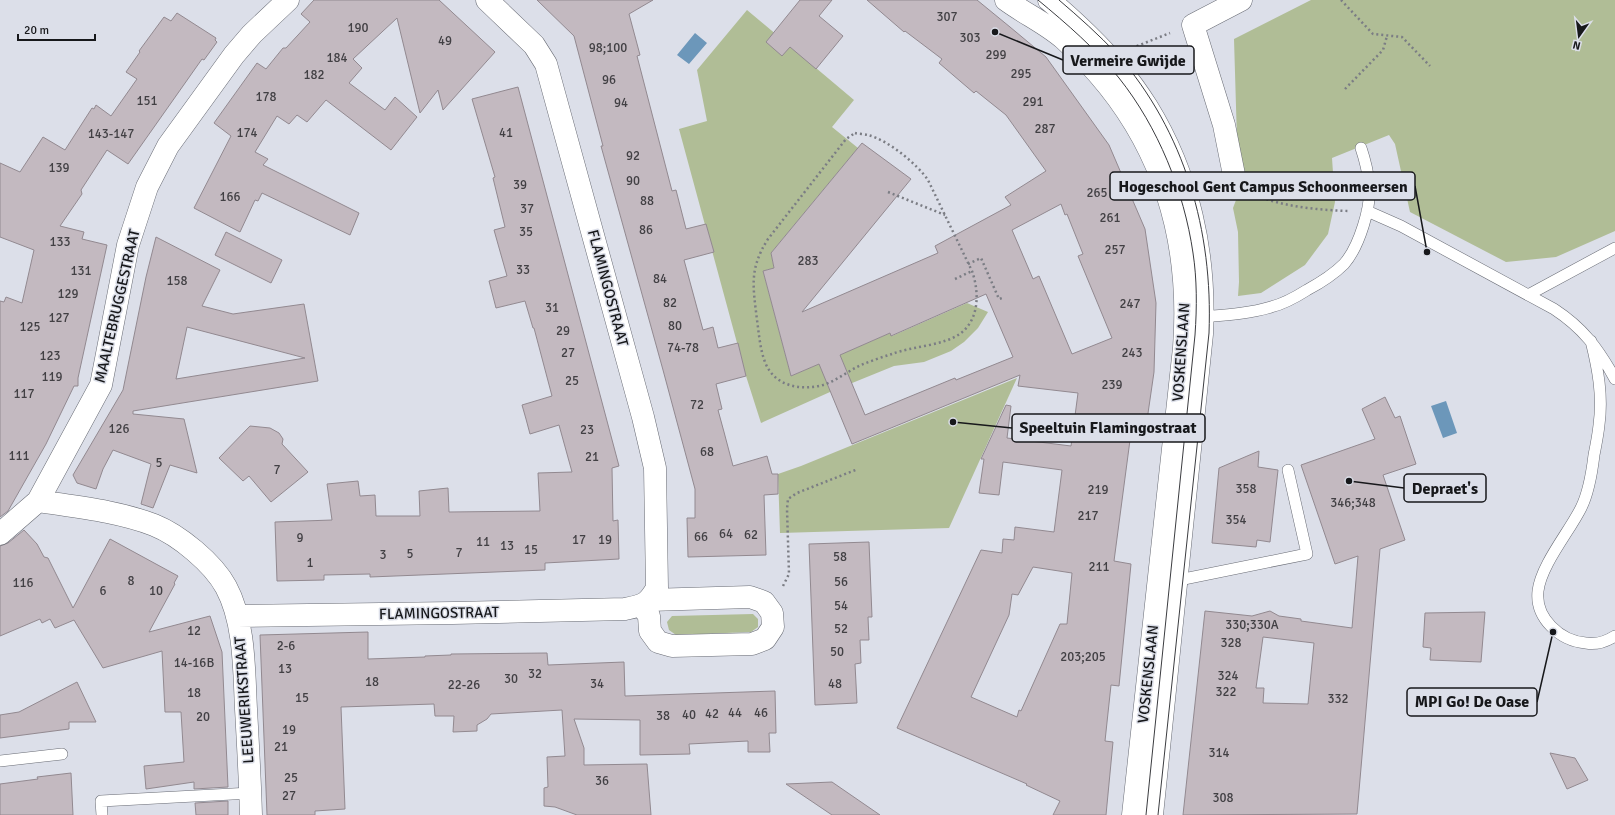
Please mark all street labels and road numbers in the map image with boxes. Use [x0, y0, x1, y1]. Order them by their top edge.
street label: MAALTEBRUGGESTRAAT [91, 227, 144, 385]
street label: FLAMINGOSTRAAT [584, 228, 632, 349]
street label: VOSKENSLAAN [1169, 302, 1193, 402]
street label: FLAMINGOSTRAAT [379, 603, 500, 623]
street label: VOSKENSLAAN [1134, 624, 1162, 724]
street label: LEEUWERIKSTRAAT [231, 635, 257, 764]

